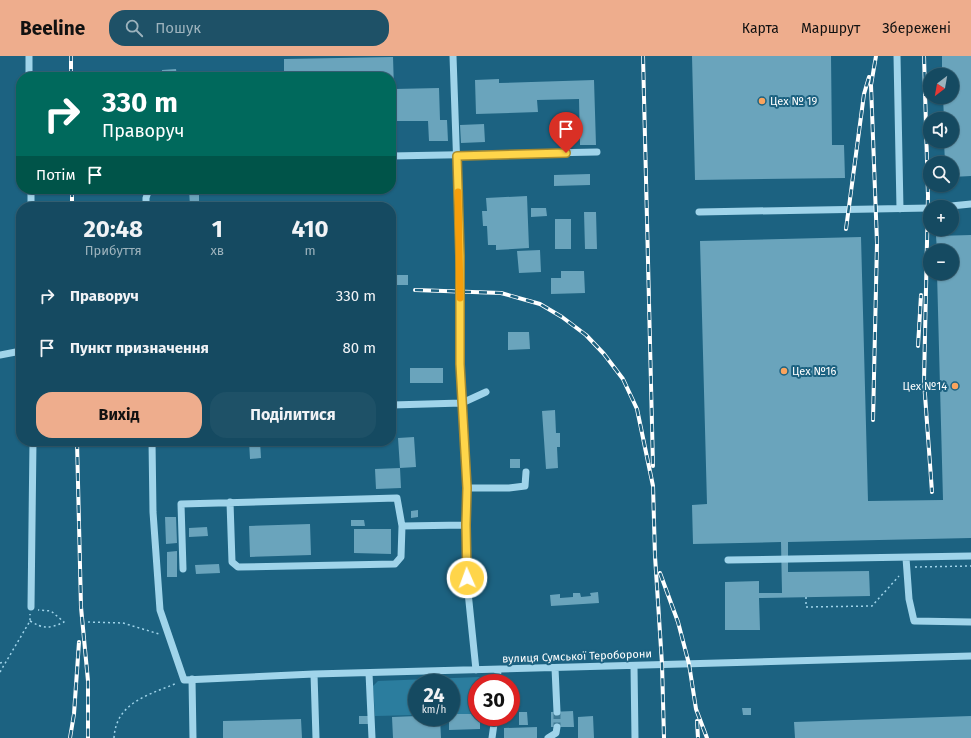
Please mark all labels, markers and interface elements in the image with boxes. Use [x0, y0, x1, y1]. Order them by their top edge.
search box [109, 10, 389, 46]
text: Beeline [20, 17, 85, 40]
icon: search [123, 17, 145, 39]
text: Пошук [155, 19, 201, 37]
text: Карта [742, 20, 779, 37]
text: Маршрут [801, 20, 860, 37]
text: Збережені [882, 20, 951, 37]
north arrow [923, 68, 959, 104]
map controls [923, 68, 959, 280]
text: 330 m [102, 86, 178, 119]
icon: right [36, 88, 88, 140]
place label: Цех № 19 [770, 95, 817, 108]
marker: Цех № 19 [757, 96, 767, 106]
pin [549, 112, 583, 153]
button: sound [923, 112, 959, 148]
icon: arrive [555, 118, 577, 140]
text: Праворуч [102, 120, 184, 142]
button: search [923, 156, 959, 192]
icon: arrive [84, 164, 106, 186]
text: Потім [36, 166, 76, 184]
button: + [923, 200, 959, 236]
text: 20:48 [83, 215, 143, 243]
text: 1 [212, 215, 223, 243]
text: 410 [292, 215, 329, 243]
text: Прибуття [85, 243, 142, 258]
text: хв [210, 243, 224, 258]
text: m [304, 243, 316, 258]
button: − [923, 244, 959, 280]
icon: right [36, 285, 58, 307]
text: Праворуч [70, 287, 139, 305]
text: 330 m [336, 287, 376, 305]
icon: arrive [36, 337, 58, 359]
text: Пункт призначення [70, 339, 209, 357]
text: 80 m [343, 339, 376, 357]
place label: Цех №16 [792, 365, 837, 378]
marker: Цех №16 [779, 366, 789, 376]
place label: Цех №14 [903, 380, 947, 393]
marker: Цех №14 [950, 381, 960, 391]
button: Вихід [36, 392, 202, 438]
button: Поділитися [210, 392, 376, 438]
position arrow [446, 557, 488, 599]
street label: вулиця Сумської Тероборони [502, 647, 652, 666]
speed limit sign: 30 [468, 674, 520, 726]
text: 24 [423, 683, 445, 707]
text: km/h [422, 704, 446, 716]

